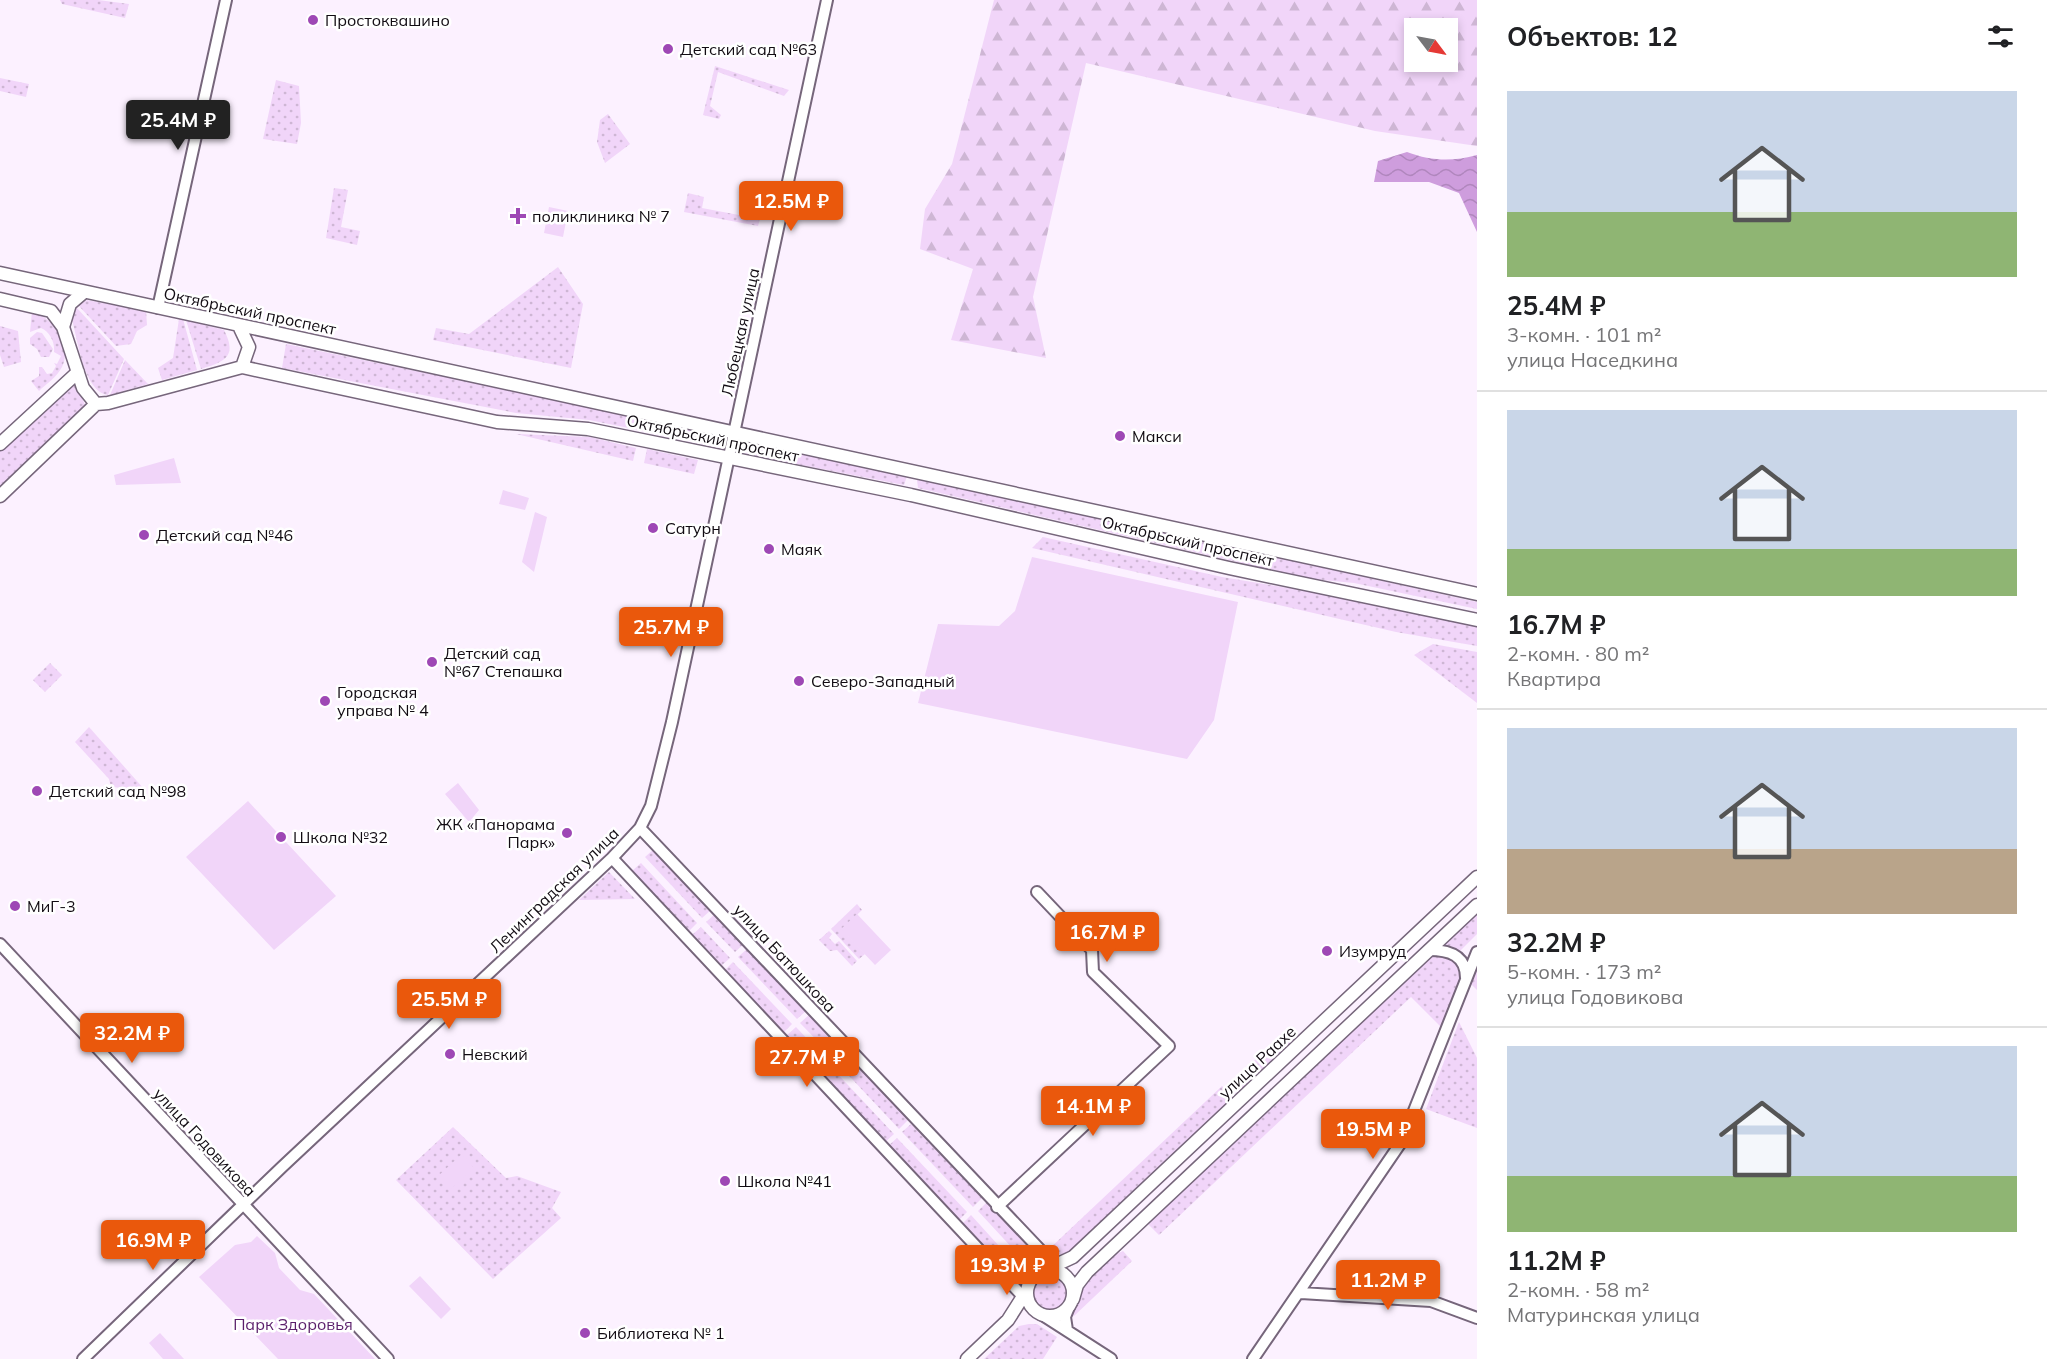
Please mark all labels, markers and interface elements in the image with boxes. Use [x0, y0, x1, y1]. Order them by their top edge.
place label: Простоквашино [325, 10, 450, 30]
marker: Простоквашино [306, 13, 320, 27]
north arrow [1404, 18, 1458, 72]
map controls [1404, 18, 1458, 72]
text: Объектов: 12 [1507, 20, 1678, 53]
icon: filters [1984, 20, 2017, 53]
place label: Детский сад №63 [680, 39, 817, 59]
marker: Детский сад №63 [661, 42, 675, 56]
pin: 25.4M ₽ [123, 100, 233, 151]
text: 25.4M ₽ [140, 107, 216, 132]
icon: home [1708, 130, 1816, 238]
pin: 12.5M ₽ [736, 181, 846, 232]
text: 12.5M ₽ [753, 188, 829, 213]
place label: поликлиника № 7 [532, 206, 670, 226]
marker: поликлиника № 7 [509, 207, 527, 225]
street label: Любецкая улица [717, 266, 763, 398]
street label: Октябрьский проспект [162, 283, 339, 339]
text: 25.4M ₽ [1507, 289, 1606, 322]
text: 3-комн. · 101 m² [1507, 322, 1661, 347]
text: улица Наседкина [1507, 347, 1678, 372]
street label: Октябрьский проспект [625, 410, 802, 466]
place label: Макси [1132, 426, 1182, 446]
marker: Макси [1113, 429, 1127, 443]
icon: home [1708, 449, 1816, 557]
street label: Октябрьский проспект [1100, 511, 1277, 571]
place label: Сатурн [665, 518, 721, 538]
marker: Сатурн [646, 521, 660, 535]
place label: Детский сад №46 [156, 525, 293, 545]
marker: Детский сад №46 [137, 528, 151, 542]
place label: Маяк [781, 539, 822, 559]
marker: Маяк [762, 542, 776, 556]
pin: 25.7M ₽ [616, 607, 726, 658]
text: 16.7M ₽ [1507, 608, 1606, 641]
text: 25.7M ₽ [633, 614, 709, 639]
text: 2-комн. · 80 m² [1507, 641, 1649, 666]
place label: Детский сад №67 Степашка [444, 643, 563, 681]
marker: Детский сад №67 Степашка [425, 655, 439, 669]
text: Квартира [1507, 666, 1601, 691]
place label: Северо-Западный [811, 671, 955, 691]
marker: Северо-Западный [792, 674, 806, 688]
place label: Городская управа № 4 [337, 682, 429, 720]
marker: Городская управа № 4 [318, 694, 332, 708]
icon: home [1708, 767, 1816, 875]
place label: Детский сад №98 [49, 781, 186, 801]
marker: Детский сад №98 [30, 784, 44, 798]
place label: ЖК «Панорама Парк» [436, 814, 555, 852]
street label: Ленинградская улица [485, 823, 623, 957]
marker: ЖК «Панорама Парк» [560, 826, 574, 840]
place label: Школа №32 [293, 827, 388, 847]
marker: Школа №32 [274, 830, 288, 844]
place label: МиГ-3 [27, 896, 76, 916]
marker: МиГ-3 [8, 899, 22, 913]
street label: улица Батюшкова [730, 900, 840, 1016]
pin: 16.7M ₽ [1052, 912, 1162, 963]
text: 16.7M ₽ [1069, 919, 1145, 944]
text: 32.2M ₽ [1507, 926, 1606, 959]
place label: Изумруд [1339, 941, 1407, 961]
marker: Изумруд [1320, 944, 1334, 958]
text: 5-комн. · 173 m² [1507, 959, 1661, 984]
pin: 25.5M ₽ [394, 979, 504, 1030]
text: улица Годовикова [1507, 984, 1683, 1009]
text: 25.5M ₽ [411, 986, 487, 1011]
pin: 32.2M ₽ [77, 1013, 187, 1064]
text: 32.2M ₽ [94, 1020, 170, 1045]
street label: улица Раахе [1214, 1021, 1300, 1103]
pin: 27.7M ₽ [752, 1037, 862, 1088]
place label: Невский [462, 1044, 528, 1064]
text: 27.7M ₽ [769, 1044, 845, 1069]
marker: Невский [443, 1047, 457, 1061]
street label: улица Годовикова [150, 1084, 260, 1200]
icon: home [1708, 1085, 1816, 1193]
pin: 14.1M ₽ [1038, 1086, 1148, 1137]
text: 14.1M ₽ [1055, 1093, 1131, 1118]
pin: 19.5M ₽ [1318, 1109, 1428, 1160]
text: 19.5M ₽ [1335, 1116, 1411, 1141]
place label: Школа №41 [737, 1171, 832, 1191]
marker: Школа №41 [718, 1174, 732, 1188]
pin: 16.9M ₽ [98, 1220, 208, 1271]
text: 16.9M ₽ [115, 1227, 191, 1252]
text: 11.2M ₽ [1507, 1244, 1606, 1277]
pin: 19.3M ₽ [952, 1245, 1062, 1296]
text: 19.3M ₽ [969, 1252, 1045, 1277]
pin: 11.2M ₽ [1333, 1260, 1443, 1311]
text: 11.2M ₽ [1350, 1267, 1426, 1292]
text: 2-комн. · 58 m² [1507, 1277, 1649, 1302]
text: Матуринская улица [1507, 1302, 1700, 1327]
park label: Парк Здоровья [233, 1314, 353, 1334]
place label: Библиотека № 1 [597, 1323, 725, 1343]
marker: Библиотека № 1 [578, 1326, 592, 1340]

